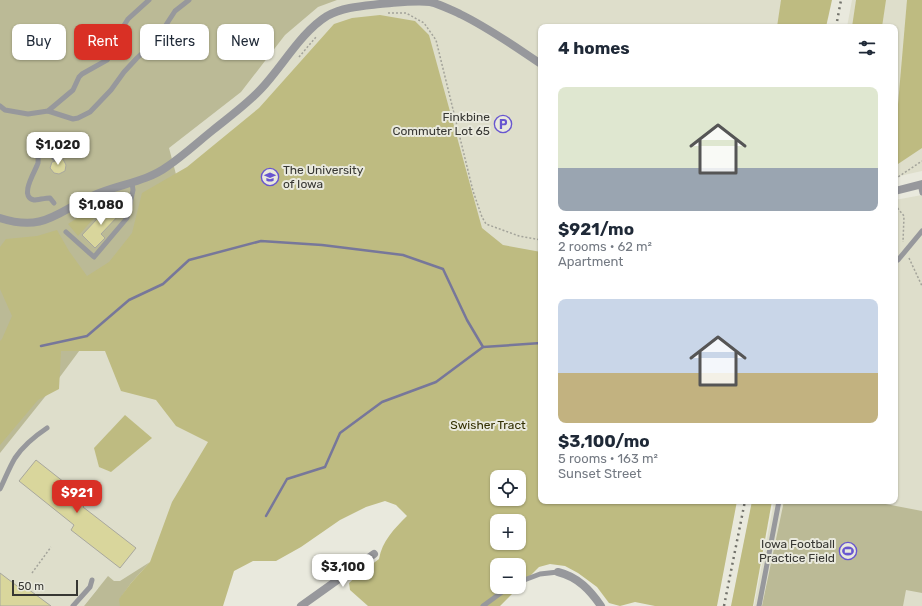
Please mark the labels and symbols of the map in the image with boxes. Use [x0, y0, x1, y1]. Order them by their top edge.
place label: Finkbine Commuter Lot 65 [392, 110, 490, 138]
parking icon: Finkbine Commuter Lot 65 [493, 114, 513, 134]
pin: $1,020 [25, 132, 91, 166]
place label: The University of Iowa [283, 163, 364, 191]
school or university icon: The University of Iowa [260, 167, 280, 187]
pin: $1,080 [68, 192, 134, 226]
park label: Swisher Tract [450, 418, 526, 432]
pin: $921 [53, 480, 101, 514]
place label: Iowa Football Practice Field [759, 537, 835, 565]
sports icon: Iowa Football Practice Field [838, 541, 858, 561]
pin: $3,100 [310, 554, 376, 588]
scale bar [12, 578, 78, 597]

